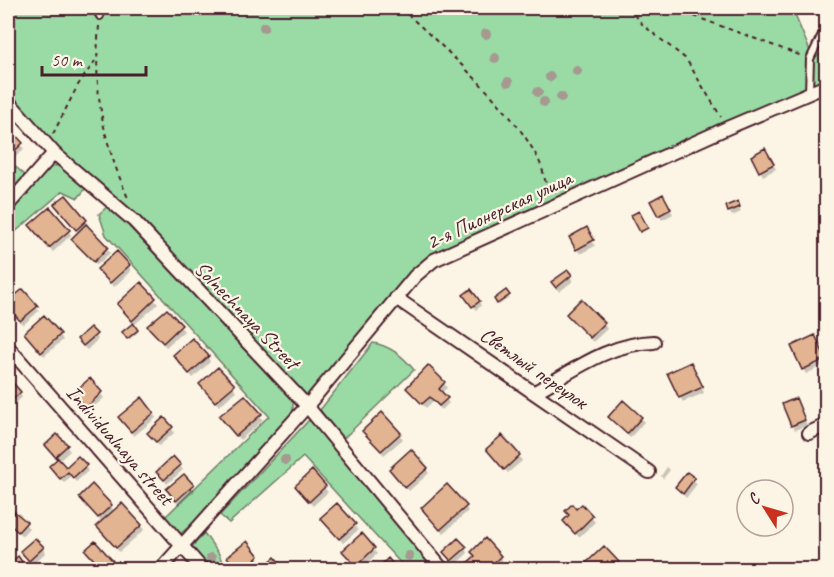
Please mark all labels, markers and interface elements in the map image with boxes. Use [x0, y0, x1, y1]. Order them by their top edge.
scale bar [42, 39, 146, 77]
text: 50 m [51, 49, 84, 71]
street label: 2-я Пионерская улица [422, 164, 578, 255]
street label: Solnechnaya Street [189, 256, 307, 377]
street label: Светлый переулок [475, 321, 595, 416]
street label: Individualnaya street [61, 380, 181, 512]
north arrow [735, 478, 795, 538]
text: С [743, 489, 765, 509]

